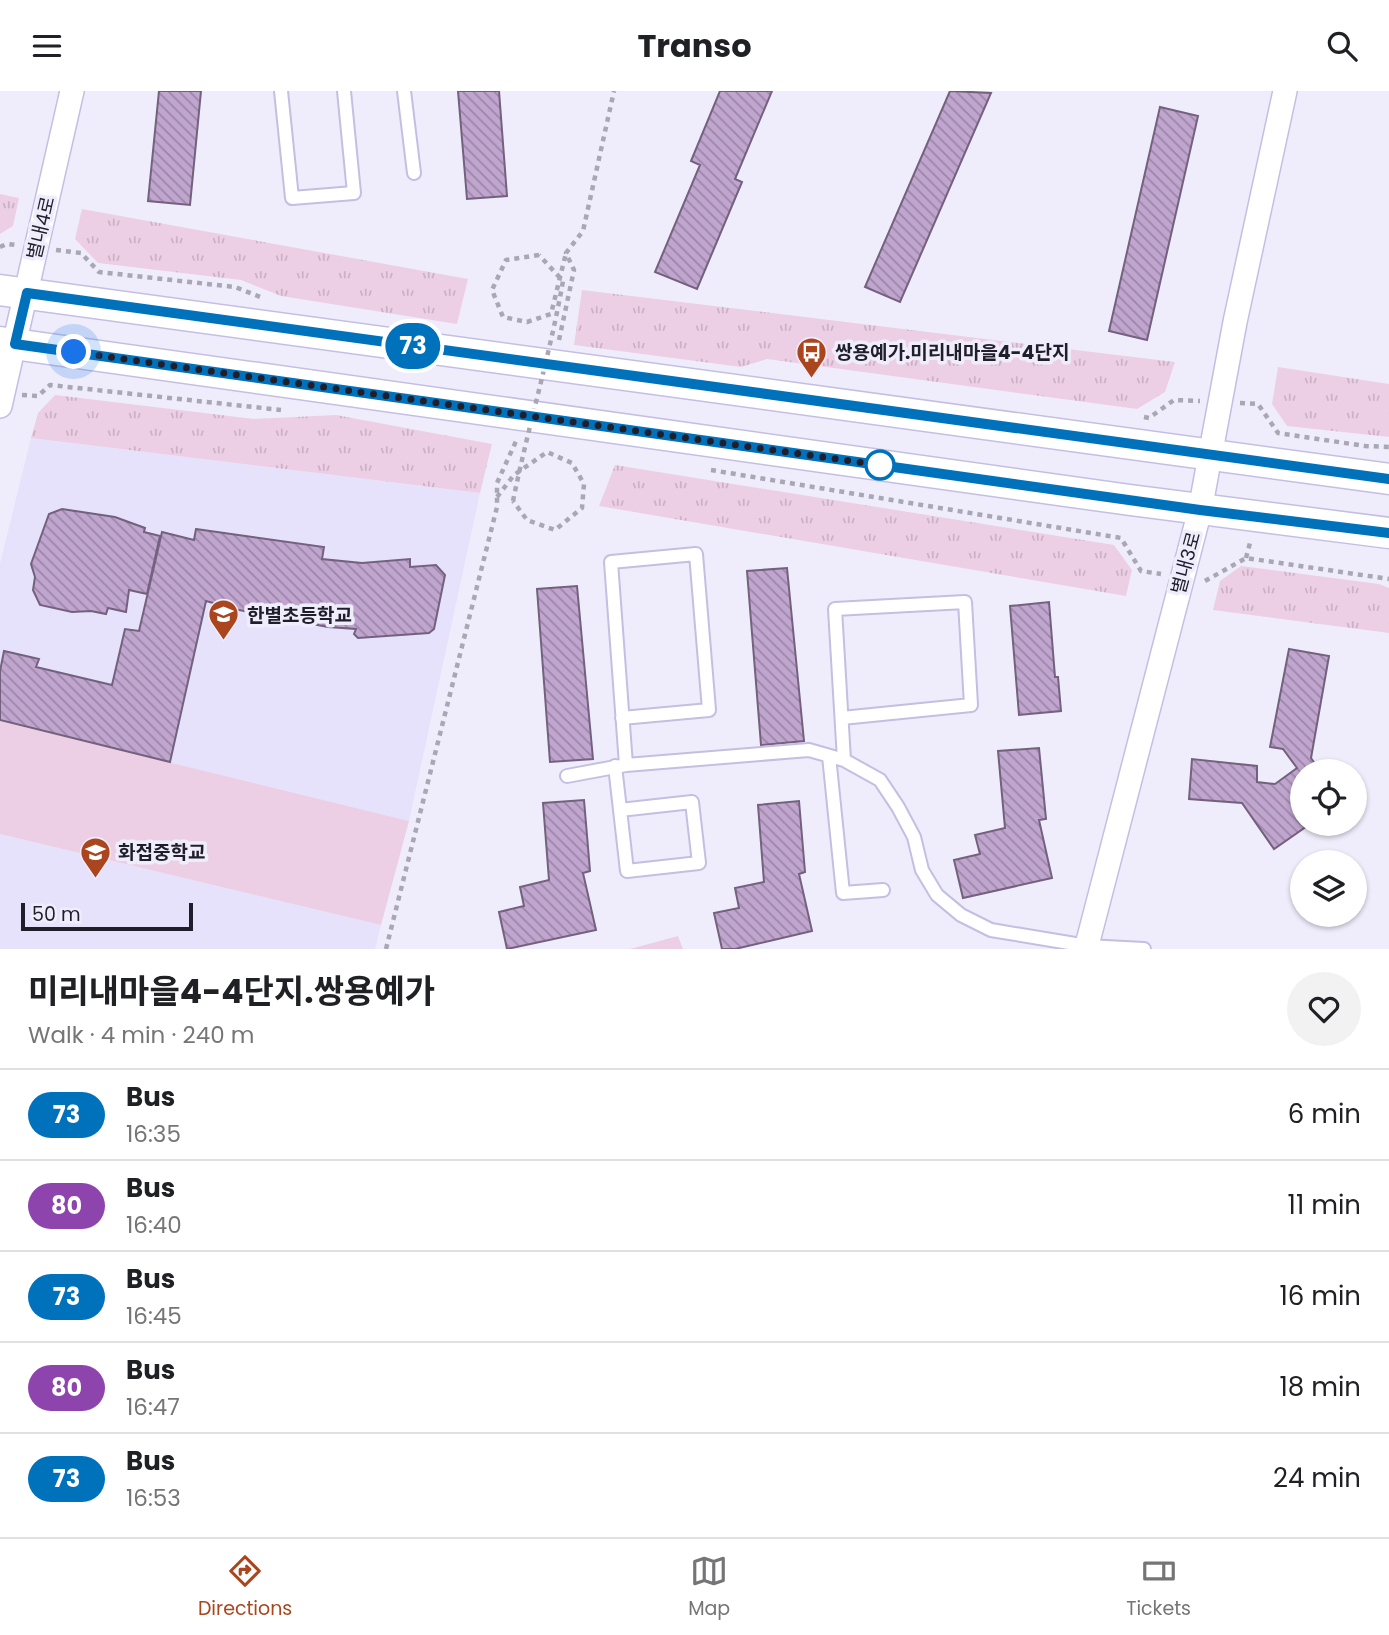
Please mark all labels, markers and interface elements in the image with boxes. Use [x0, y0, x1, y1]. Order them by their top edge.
text: Transo [637, 23, 752, 68]
icon: menu [28, 27, 66, 65]
icon: search [1323, 27, 1361, 65]
street label: 별내4로 [21, 194, 61, 262]
line badge: 73 [382, 323, 444, 369]
text: 73 [399, 329, 427, 362]
your location [56, 334, 91, 369]
bus stop icon: 쌍용예가.미리내마을4-4단지 [795, 335, 829, 379]
place label: 쌍용예가.미리내마을4-4단지 [835, 339, 1069, 366]
unlabelled marker [865, 450, 895, 480]
street label: 별내3로 [1165, 529, 1207, 597]
school or university icon: 한별초등학교 [207, 598, 241, 642]
place label: 한별초등학교 [247, 602, 352, 629]
map controls [1290, 759, 1367, 927]
button: locate [1290, 759, 1367, 836]
school or university icon: 화접중학교 [78, 835, 112, 879]
place label: 화접중학교 [118, 839, 205, 866]
button: layers [1290, 850, 1367, 927]
scale bar [21, 900, 192, 932]
text: 50 m [32, 901, 81, 928]
text: 미리내마을4-4단지.쌍용예가 [28, 968, 435, 1015]
button: heart [1287, 972, 1361, 1046]
text: Walk · 4 min · 240 m [28, 1019, 254, 1051]
text: Bus [126, 1079, 175, 1115]
text: 6 min [1288, 1096, 1361, 1132]
text: 73 [53, 1098, 80, 1131]
text: 16:35 [126, 1118, 181, 1150]
text: Bus [126, 1170, 175, 1206]
text: 11 min [1288, 1187, 1361, 1223]
text: 80 [51, 1189, 82, 1222]
text: 16:40 [126, 1209, 182, 1241]
text: Bus [126, 1261, 175, 1297]
text: 16 min [1279, 1278, 1361, 1314]
text: 73 [53, 1280, 80, 1313]
text: 16:45 [126, 1300, 182, 1332]
text: Bus [126, 1352, 175, 1388]
text: 18 min [1280, 1369, 1361, 1405]
text: 80 [51, 1371, 82, 1404]
text: 16:47 [126, 1391, 180, 1423]
text: Bus [126, 1443, 175, 1479]
text: 24 min [1273, 1460, 1361, 1496]
text: 73 [53, 1462, 80, 1495]
text: 16:53 [126, 1482, 181, 1514]
tab: Directions [198, 1552, 292, 1623]
tab: Map [688, 1552, 730, 1623]
tab: Tickets [1126, 1552, 1191, 1623]

